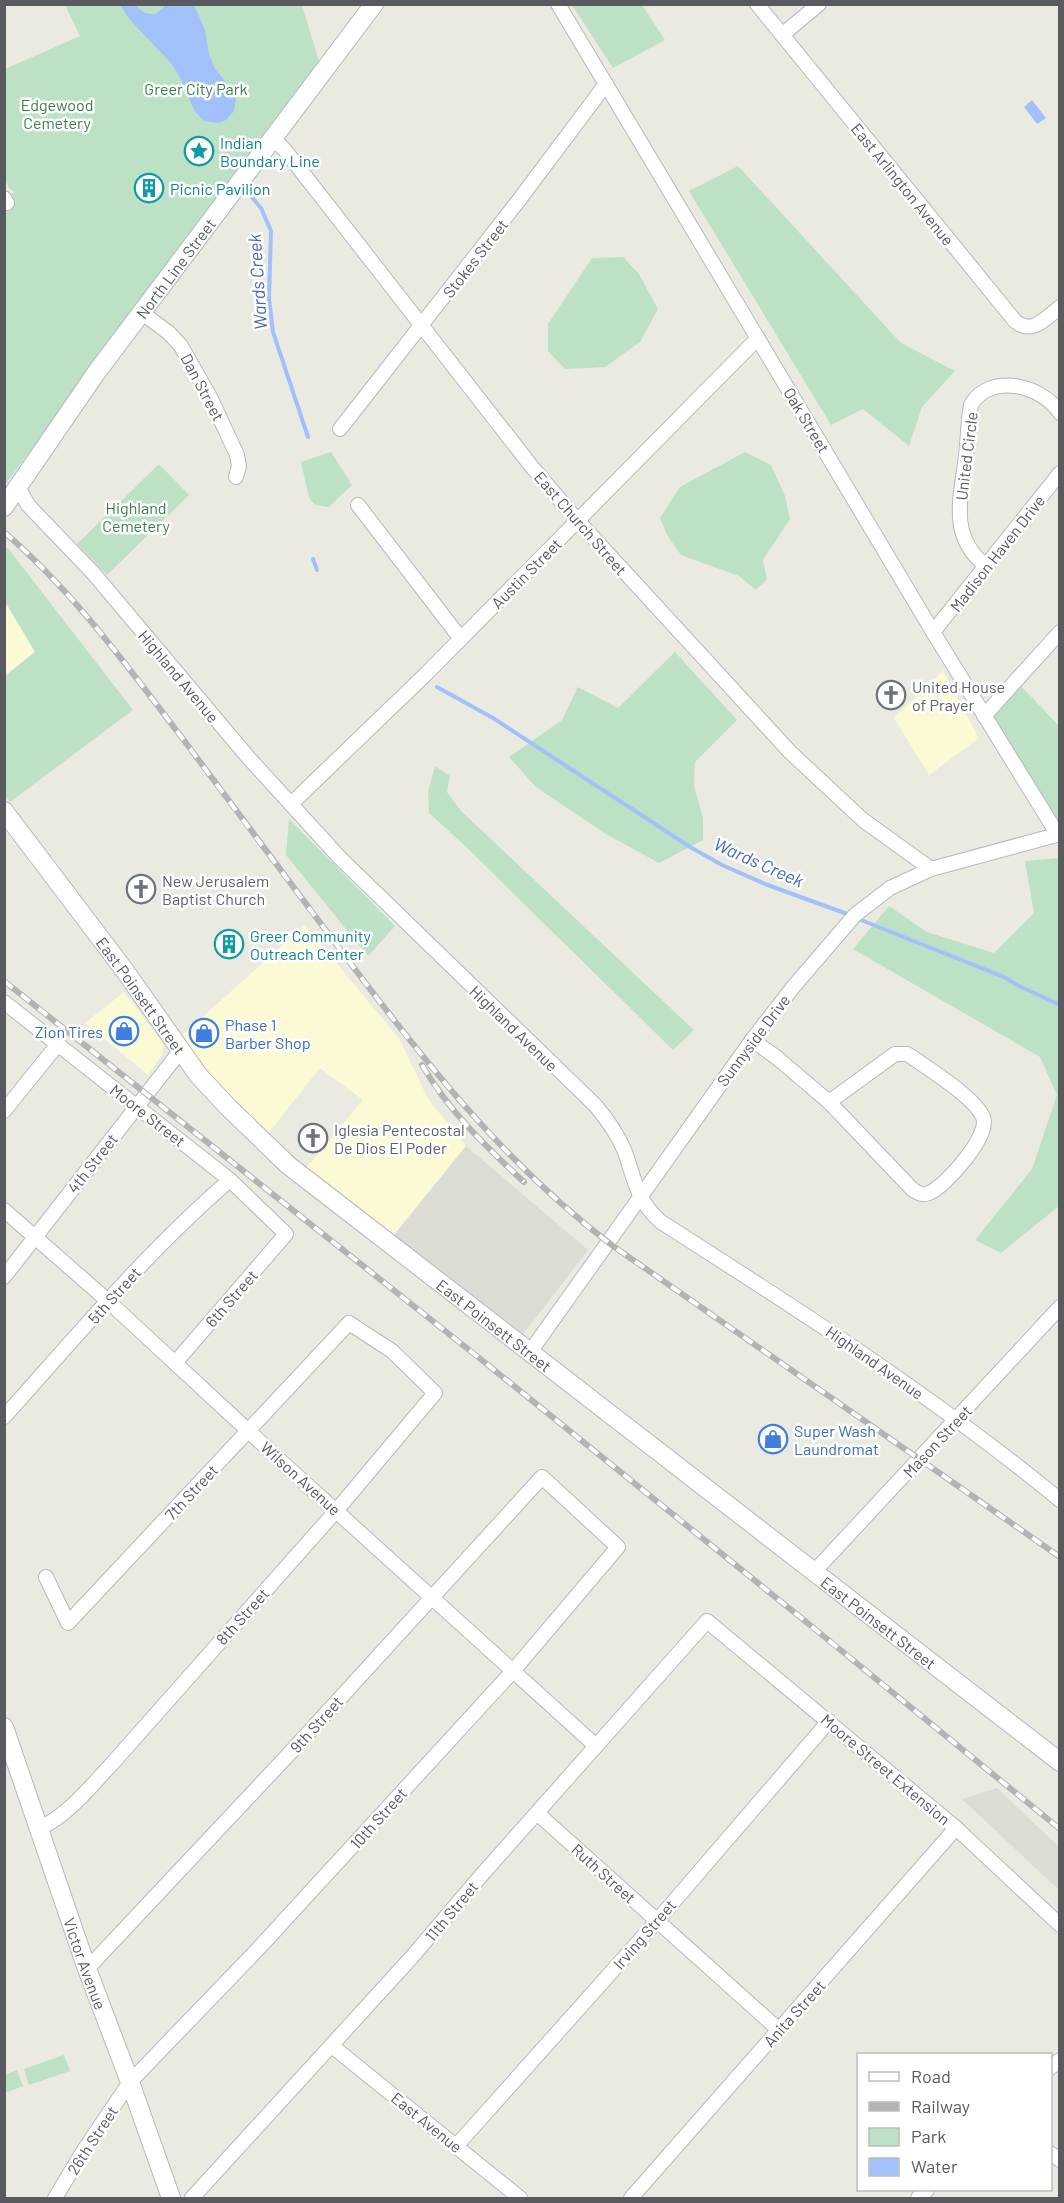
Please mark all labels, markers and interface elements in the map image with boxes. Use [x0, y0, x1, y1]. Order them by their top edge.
park label: Greer City Park [144, 79, 248, 98]
park label: Edgewood Cemetery [21, 95, 93, 132]
street label: East Arlington Avenue [848, 119, 958, 249]
place label: Indian Boundary Line [220, 133, 320, 170]
place icon: Indian Boundary Line [183, 135, 215, 167]
building icon: Picnic Pavilion [133, 172, 165, 204]
place label: Picnic Pavilion [170, 179, 270, 198]
street label: North Line Street [131, 214, 219, 322]
street label: Stokes Street [438, 215, 512, 301]
water label: Wards Creek [243, 233, 271, 331]
street label: Dan Street [177, 350, 229, 424]
street label: Oak Street [780, 384, 834, 456]
street label: United Circle [951, 411, 981, 501]
street label: East Church Street [531, 467, 631, 579]
street label: Madison Haven Drive [946, 491, 1048, 615]
park label: Highland Cemetery [102, 498, 170, 535]
street label: Austin Street [487, 534, 565, 612]
street label: Highland Avenue [135, 626, 223, 726]
place label: United House of Prayer [912, 677, 1005, 714]
church icon: United House of Prayer [875, 679, 907, 711]
water label: Wards Creek [711, 832, 808, 892]
place label: New Jerusalem Baptist Church [162, 871, 269, 908]
church icon: New Jerusalem Baptist Church [125, 873, 157, 905]
place label: Greer Community Outreach Center [250, 926, 372, 963]
building icon: Greer Community Outreach Center [213, 928, 245, 960]
street label: East Poinsett Street [93, 933, 190, 1058]
street label: Highland Avenue [466, 981, 562, 1075]
street label: Sunnyside Drive [712, 990, 794, 1090]
shop icon: Zion Tires [108, 1015, 140, 1047]
place label: Phase 1 Barber Shop [225, 1015, 311, 1052]
shop icon: Phase 1 Barber Shop [188, 1017, 220, 1049]
place label: Zion Tires [35, 1022, 103, 1041]
street label: Moore Street [107, 1080, 189, 1150]
place label: Iglesia Pentecostal De Dios El Poder [334, 1120, 465, 1157]
church icon: Iglesia Pentecostal De Dios El Poder [297, 1122, 329, 1154]
street label: 4th Street [63, 1130, 121, 1196]
street label: 5th Street [84, 1263, 144, 1327]
street label: 6th Street [201, 1266, 261, 1330]
street label: East Poinsett Street [433, 1274, 556, 1375]
street label: Highland Avenue [822, 1321, 928, 1403]
street label: Mason Street [899, 1401, 975, 1481]
place label: Super Wash Laundromat [794, 1421, 879, 1458]
shop icon: Super Wash Laundromat [757, 1423, 789, 1455]
street label: Wilson Avenue [257, 1437, 345, 1519]
street label: 7th Street [161, 1460, 221, 1524]
street label: East Poinsett Street [818, 1572, 940, 1672]
street label: 8th Street [212, 1584, 272, 1648]
street label: 9th Street [286, 1692, 346, 1756]
street label: Moore Street Extension [818, 1710, 954, 1828]
street label: 10th Street [346, 1783, 410, 1853]
street label: Ruth Street [568, 1839, 640, 1907]
street label: 11th Street [420, 1877, 482, 1945]
street label: Irving Street [609, 1895, 679, 1973]
street label: Victor Avenue [61, 1915, 111, 2012]
street label: Anita Street [759, 1976, 829, 2050]
legend [857, 2053, 1052, 2191]
text: Road [911, 2065, 951, 2087]
street label: East Avenue [388, 2088, 466, 2156]
text: Railway [911, 2095, 970, 2117]
street label: 26th Street [63, 2102, 121, 2178]
text: Park [911, 2125, 946, 2147]
text: Water [911, 2155, 958, 2177]

